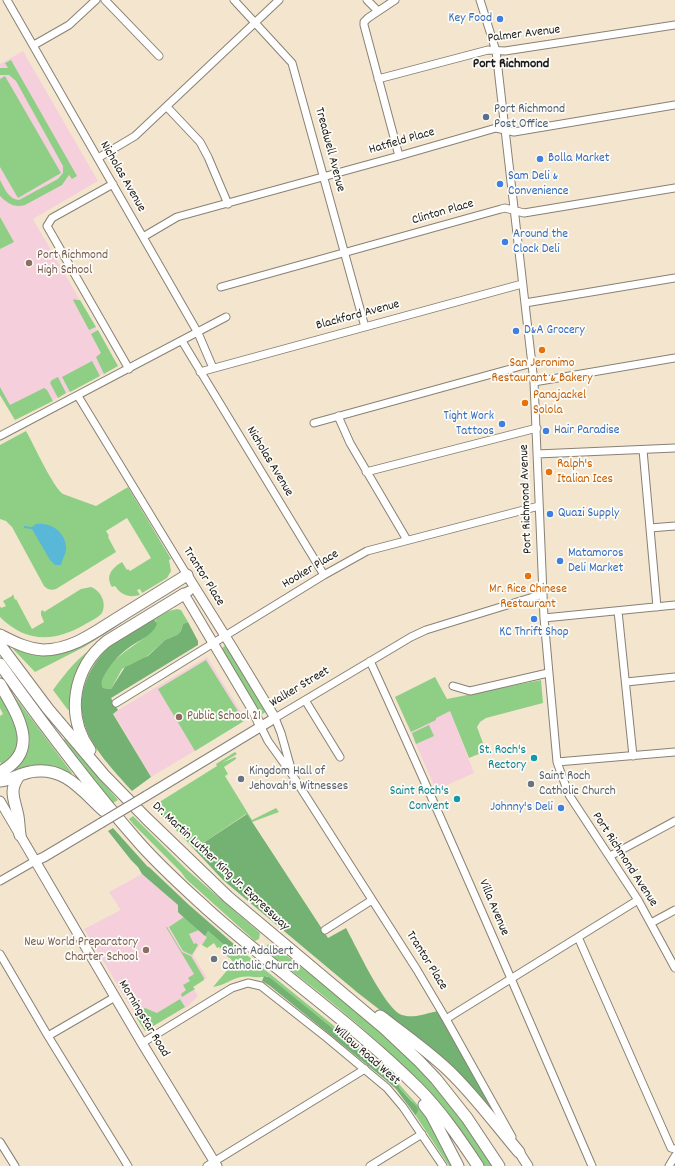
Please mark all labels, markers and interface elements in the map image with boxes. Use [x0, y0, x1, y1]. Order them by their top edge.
place label: Key Food [449, 11, 492, 27]
marker: Key Food [495, 14, 505, 24]
street label: Palmer Avenue [487, 23, 561, 47]
district label: Port Richmond [473, 57, 549, 73]
place label: Port Richmond Post Office [494, 102, 565, 133]
street label: Treadwell Avenue [310, 106, 348, 194]
marker: Port Richmond Post Office [481, 112, 491, 122]
street label: Hatfield Place [367, 125, 437, 159]
street label: Nicholas Avenue [96, 139, 148, 215]
place label: Bolla Market [548, 151, 610, 167]
marker: Bolla Market [535, 154, 545, 164]
place label: Sam Deli & Convenience [508, 169, 568, 200]
marker: Sam Deli & Convenience [495, 179, 505, 189]
street label: Clinton Place [410, 197, 476, 229]
place label: Around the Clock Deli [513, 227, 568, 258]
marker: Around the Clock Deli [500, 237, 510, 247]
place label: Port Richmond High School [37, 248, 108, 279]
marker: Port Richmond High School [24, 258, 34, 268]
street label: Blackford Avenue [315, 297, 401, 335]
place label: D&A Grocery [524, 323, 585, 339]
marker: D&A Grocery [511, 326, 521, 336]
marker: San Jeronimo Restaurant & Bakery [537, 345, 547, 355]
place label: San Jeronimo Restaurant & Bakery [492, 356, 592, 387]
place label: Panajackel Solola [533, 388, 586, 419]
marker: Panajackel Solola [520, 398, 530, 408]
place label: Tight Work Tattoos [444, 409, 494, 440]
marker: Tight Work Tattoos [497, 419, 507, 429]
place label: Hair Paradise [554, 423, 620, 439]
street label: Nicholas Avenue [242, 424, 296, 500]
marker: Hair Paradise [541, 426, 551, 436]
street label: Port Richmond Avenue [517, 444, 537, 554]
place label: Ralph's Italian Ices [557, 457, 613, 488]
marker: Ralph's Italian Ices [544, 467, 554, 477]
place label: Quazi Supply [558, 506, 619, 522]
marker: Quazi Supply [545, 509, 555, 519]
street label: Trantor Place [179, 545, 227, 609]
place label: Matamoros Deli Market [568, 546, 623, 577]
street label: Hooker Place [280, 547, 342, 593]
marker: Matamoros Deli Market [555, 556, 565, 566]
marker: Mr. Rice Chinese Restaurant [523, 571, 533, 581]
place label: Mr. Rice Chinese Restaurant [489, 582, 567, 613]
marker: KC Thrift Shop [529, 614, 539, 624]
place label: KC Thrift Shop [499, 625, 569, 641]
street label: Walker Street [267, 664, 333, 712]
place label: Public School 21 [187, 709, 261, 725]
marker: Public School 21 [174, 712, 184, 722]
place label: St. Roch's Rectory [479, 743, 526, 774]
marker: St. Roch's Rectory [529, 753, 539, 763]
place label: Kingdom Hall of Jehovah's Witnesses [249, 764, 348, 795]
place label: Saint Roch Catholic Church [539, 769, 616, 800]
marker: Kingdom Hall of Jehovah's Witnesses [236, 774, 246, 784]
marker: Saint Roch Catholic Church [526, 779, 536, 789]
place label: Saint Roch's Convent [390, 784, 449, 815]
marker: Saint Roch's Convent [452, 794, 462, 804]
street label: Dr. Martin Luther King Jr. Expressway [148, 799, 292, 935]
place label: Johnny's Deli [490, 800, 553, 816]
marker: Johnny's Deli [556, 803, 566, 813]
street label: Port Richmond Avenue [588, 810, 660, 910]
street label: Villa Avenue [474, 878, 512, 938]
street label: Trantor Place [402, 929, 450, 993]
place label: New World Preparatory Charter School [24, 935, 138, 966]
place label: Saint Adalbert Catholic Church [222, 944, 299, 975]
marker: New World Preparatory Charter School [141, 945, 151, 955]
marker: Saint Adalbert Catholic Church [209, 954, 219, 964]
street label: Morningstar Road [114, 978, 172, 1060]
street label: Willow Road West [329, 1023, 403, 1089]

